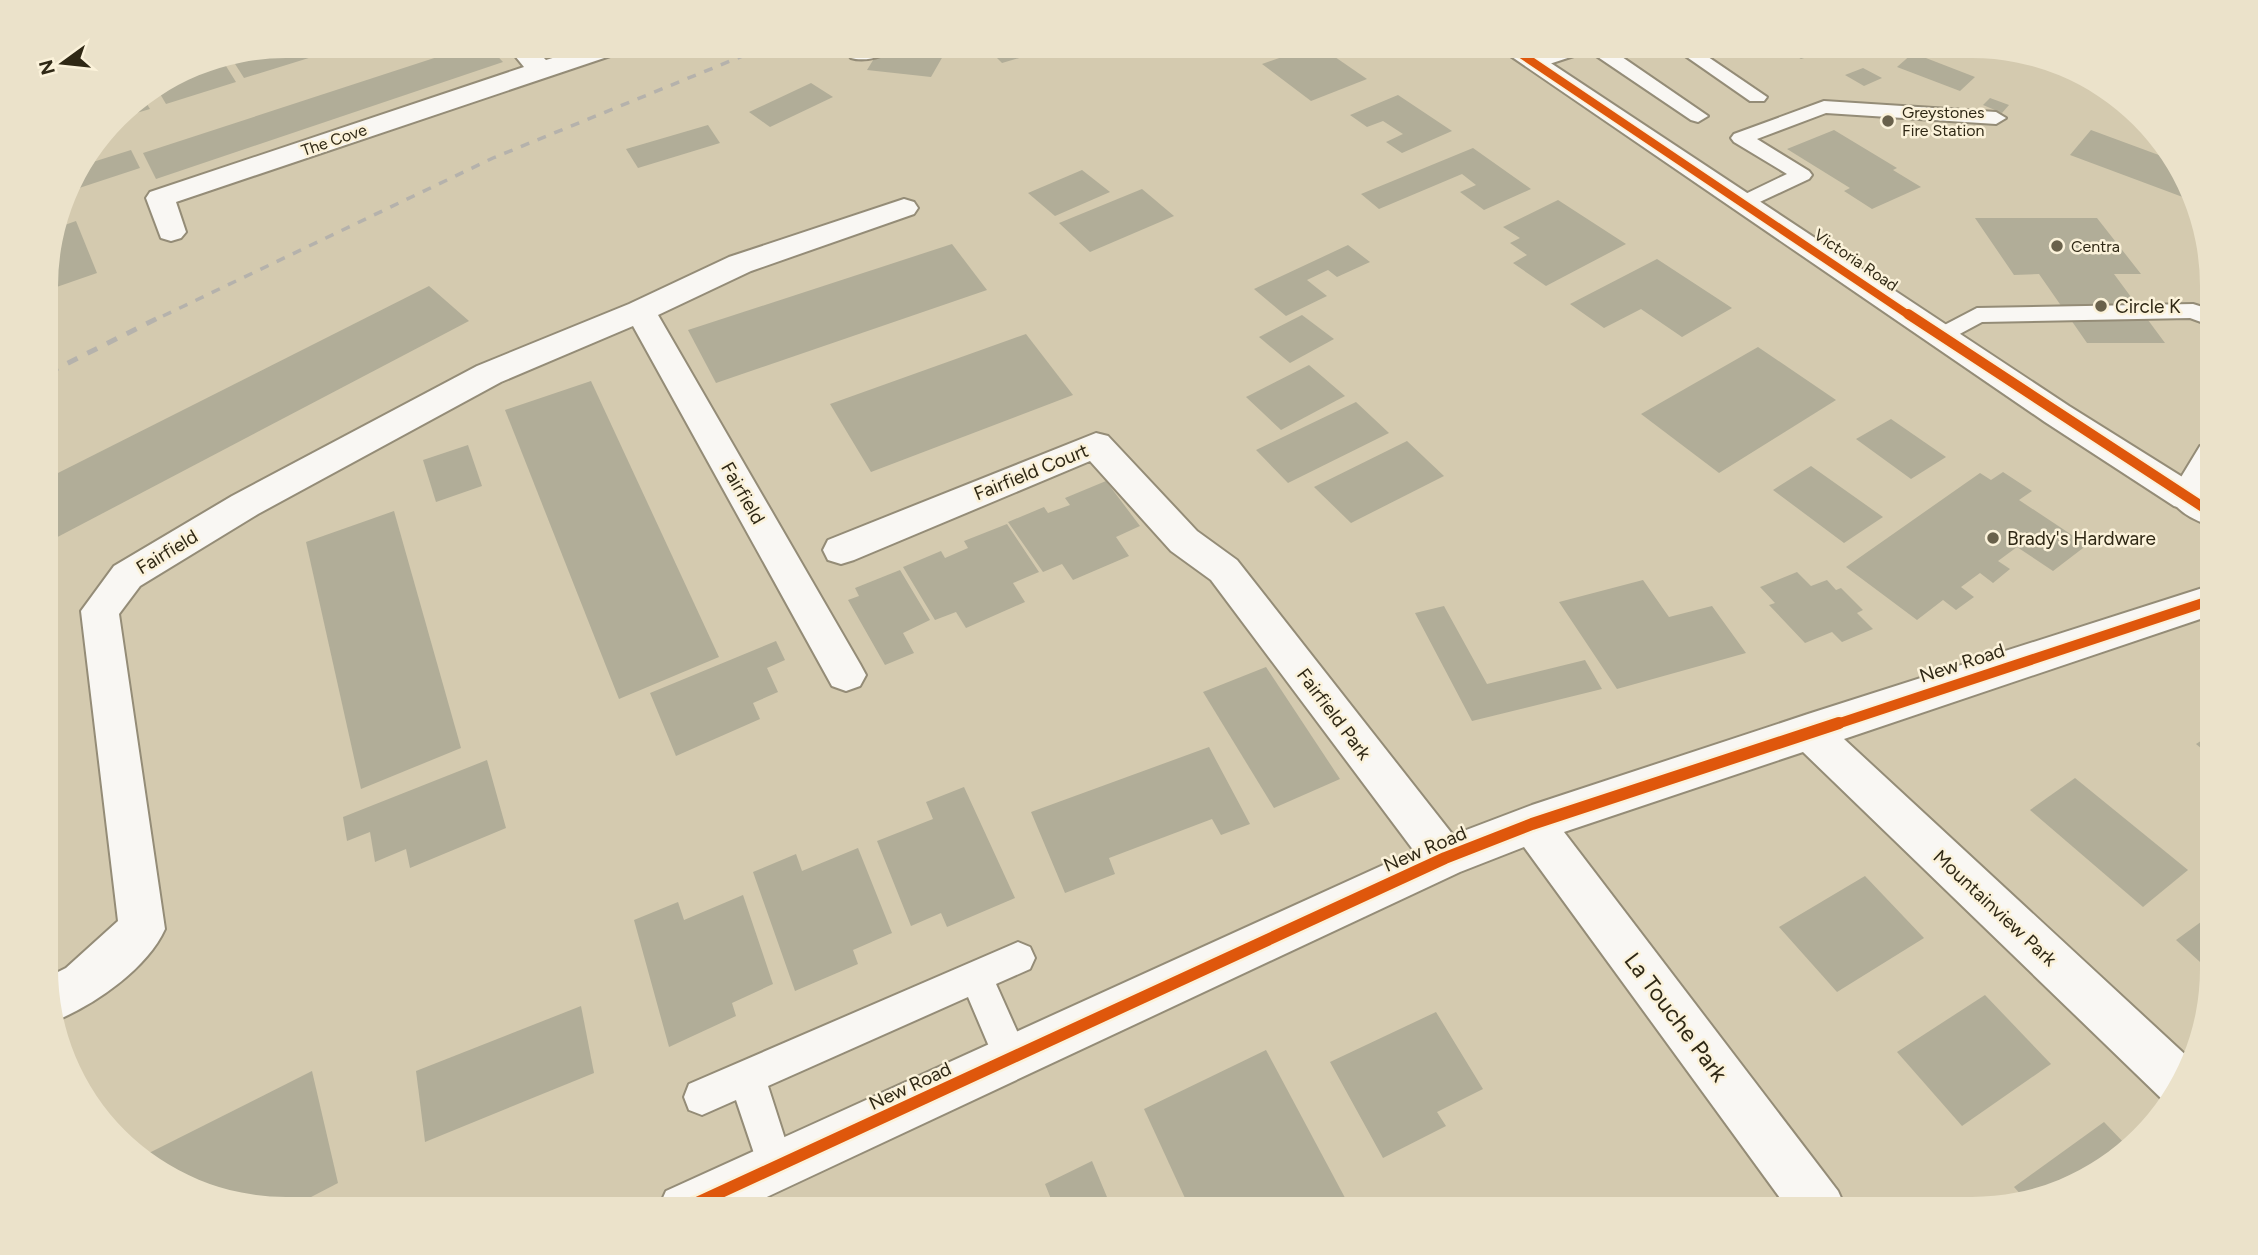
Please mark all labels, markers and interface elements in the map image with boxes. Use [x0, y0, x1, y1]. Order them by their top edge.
north arrow [28, 28, 98, 98]
text: N [34, 57, 60, 77]
place label: Greystones Fire Station [1902, 103, 1985, 140]
marker: Greystones Fire Station [1880, 113, 1896, 129]
street label: The Cove [299, 120, 369, 160]
street label: Victoria Road [1811, 225, 1901, 295]
place label: Centra [2071, 237, 2120, 256]
marker: Centra [2049, 238, 2065, 254]
place label: Circle K [2115, 295, 2181, 318]
marker: Circle K [2093, 298, 2109, 314]
street label: Fairfield Court [970, 439, 1092, 505]
street label: Fairfield [716, 458, 770, 528]
street label: Fairfield [132, 525, 202, 579]
place label: Brady's Hardware [2007, 527, 2156, 550]
marker: Brady's Hardware [1985, 530, 2001, 546]
street label: New Road [1917, 638, 2007, 688]
street label: Fairfield Park [1292, 664, 1376, 765]
street label: New Road [1380, 821, 1470, 877]
street label: Mountainview Park [1929, 845, 2062, 972]
street label: La Touche Park [1618, 947, 1734, 1088]
street label: New Road [865, 1057, 955, 1115]

